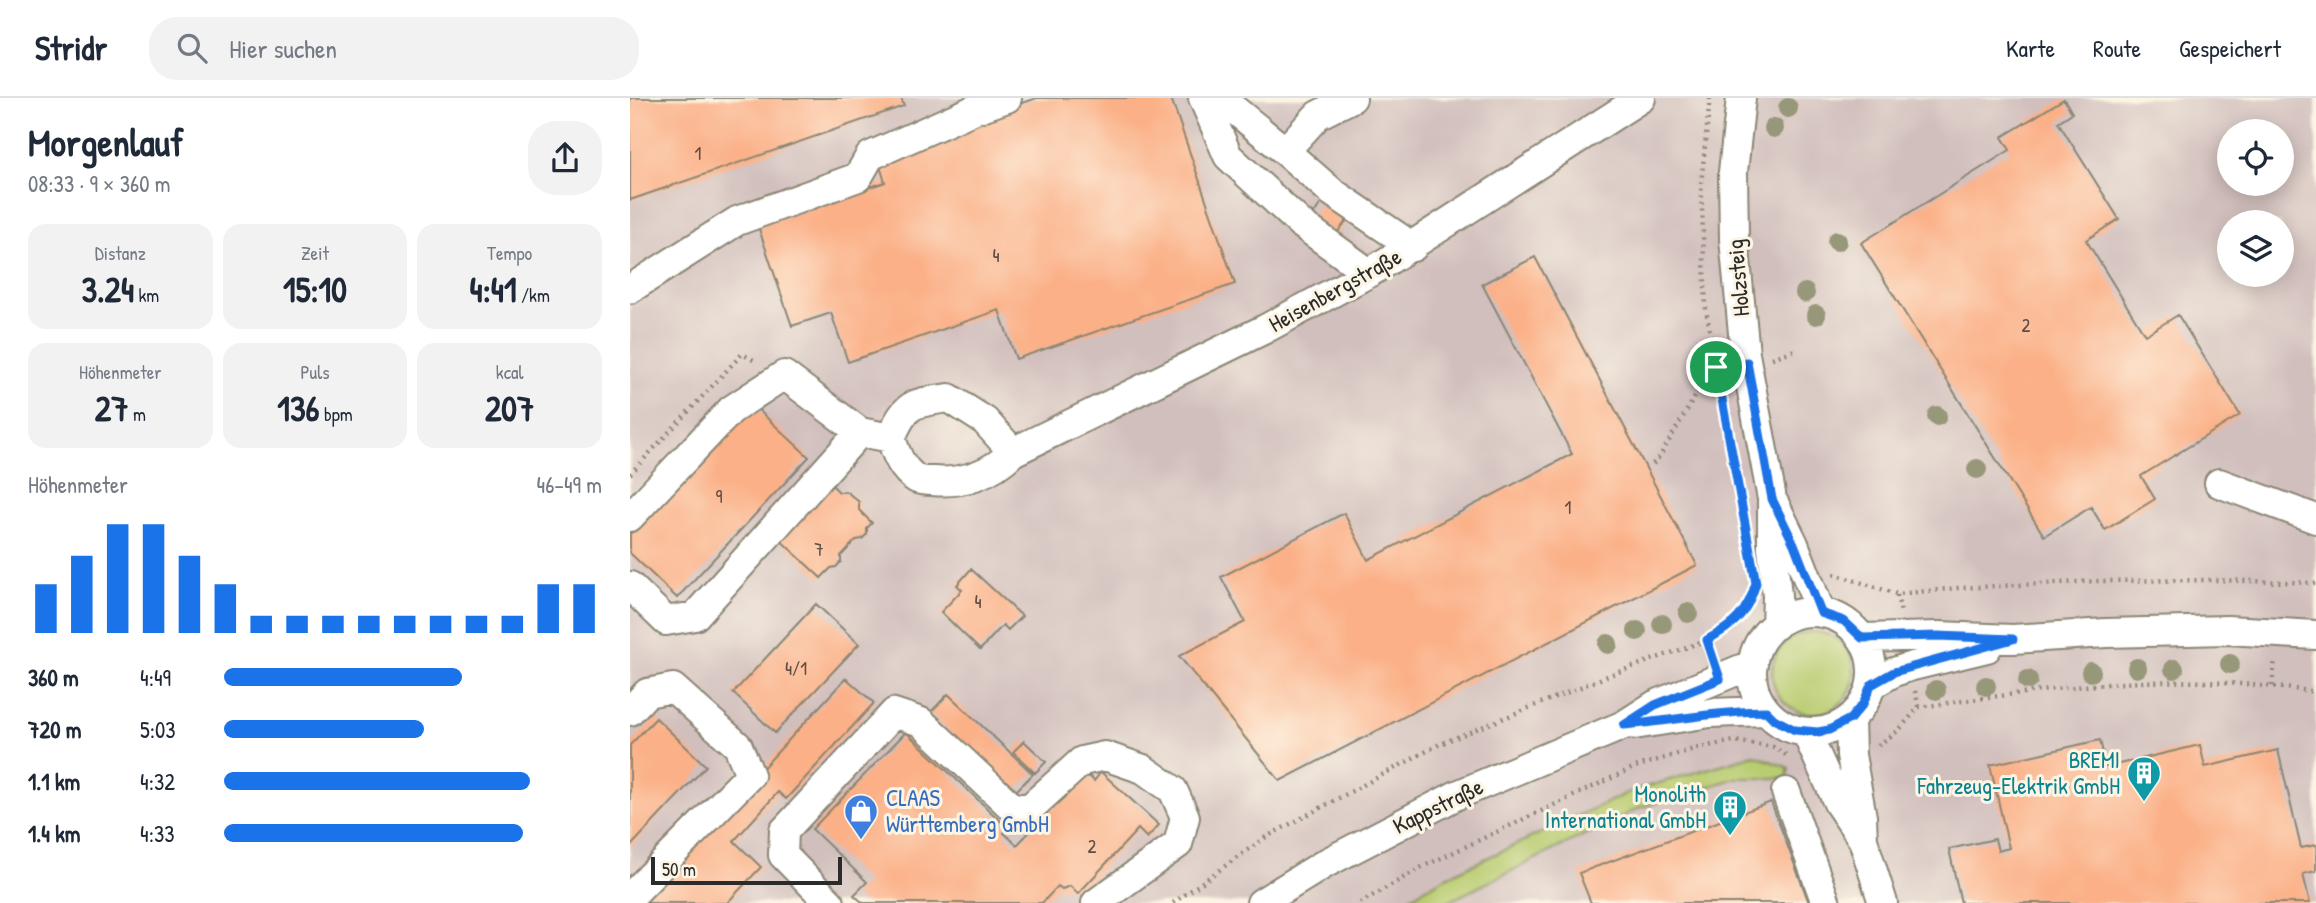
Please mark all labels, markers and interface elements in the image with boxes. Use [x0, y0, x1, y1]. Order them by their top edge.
search box [149, 17, 639, 80]
text: Stridr [35, 26, 107, 70]
icon: search [173, 29, 211, 67]
text: Hier suchen [229, 31, 337, 66]
text: Karte [2006, 32, 2055, 64]
text: Route [2093, 32, 2141, 64]
text: Gespeichert [2179, 32, 2281, 64]
text: Morgenlauf [28, 116, 184, 168]
map controls [2217, 119, 2294, 287]
button: locate [2217, 119, 2294, 196]
button: share [528, 121, 602, 195]
house number: 1 [695, 140, 702, 166]
text: 08:33 · 9 × 360 m [28, 168, 170, 199]
button: layers [2217, 210, 2294, 287]
street label: Holzsteig [1719, 238, 1756, 318]
text: Distanz [95, 240, 146, 266]
text: Zeit [301, 240, 329, 266]
text: Tempo [487, 240, 532, 266]
street label: Heisenbergstraße [1263, 240, 1407, 339]
house number: 4 [992, 242, 1000, 268]
text: 3.24 [81, 266, 134, 313]
text: 15:10 [283, 266, 347, 313]
text: 4:41 [470, 266, 517, 313]
text: km [134, 282, 159, 308]
text: /km [517, 282, 550, 308]
house number: 2 [2022, 312, 2031, 338]
pin [1686, 337, 1746, 397]
icon: arrive [1697, 348, 1735, 386]
text: Höhenmeter [79, 359, 162, 385]
text: Puls [300, 359, 330, 385]
text: kcal [496, 359, 524, 385]
text: 27 [95, 385, 129, 432]
text: 136 [277, 385, 320, 432]
text: 207 [485, 385, 534, 432]
text: m [129, 401, 146, 427]
text: bpm [320, 401, 353, 427]
text: Höhenmeter [28, 469, 128, 500]
text: 46–49 m [537, 469, 602, 500]
house number: 9 [716, 483, 723, 509]
house number: 1 [1565, 494, 1572, 520]
house number: 7 [814, 536, 824, 562]
house number: 4 [974, 588, 982, 614]
house number: 4/1 [785, 655, 807, 681]
text: 360 m [28, 662, 79, 693]
text: 4:49 [140, 662, 171, 693]
text: 720 m [28, 714, 81, 745]
text: 5:03 [140, 714, 176, 745]
place label: BREMI Fahrzeug-Elektrik GmbH [1916, 744, 2120, 801]
building icon: BREMI Fahrzeug-Elektrik GmbH [2125, 754, 2163, 803]
text: 1.1 km [28, 766, 80, 797]
text: 4:32 [140, 766, 175, 797]
street label: Kappstraße [1388, 770, 1488, 841]
place label: Monolith International GmbH [1545, 778, 1706, 835]
place label: CLAAS Württemberg GmbH [886, 782, 1049, 839]
building icon: Monolith International GmbH [1711, 788, 1749, 837]
shop icon: CLAAS Württemberg GmbH [842, 792, 880, 841]
text: 1.4 km [28, 818, 80, 849]
text: 4:33 [140, 818, 175, 849]
house number: 2 [1088, 833, 1097, 859]
scale bar [651, 854, 842, 886]
text: 50 m [662, 856, 696, 882]

